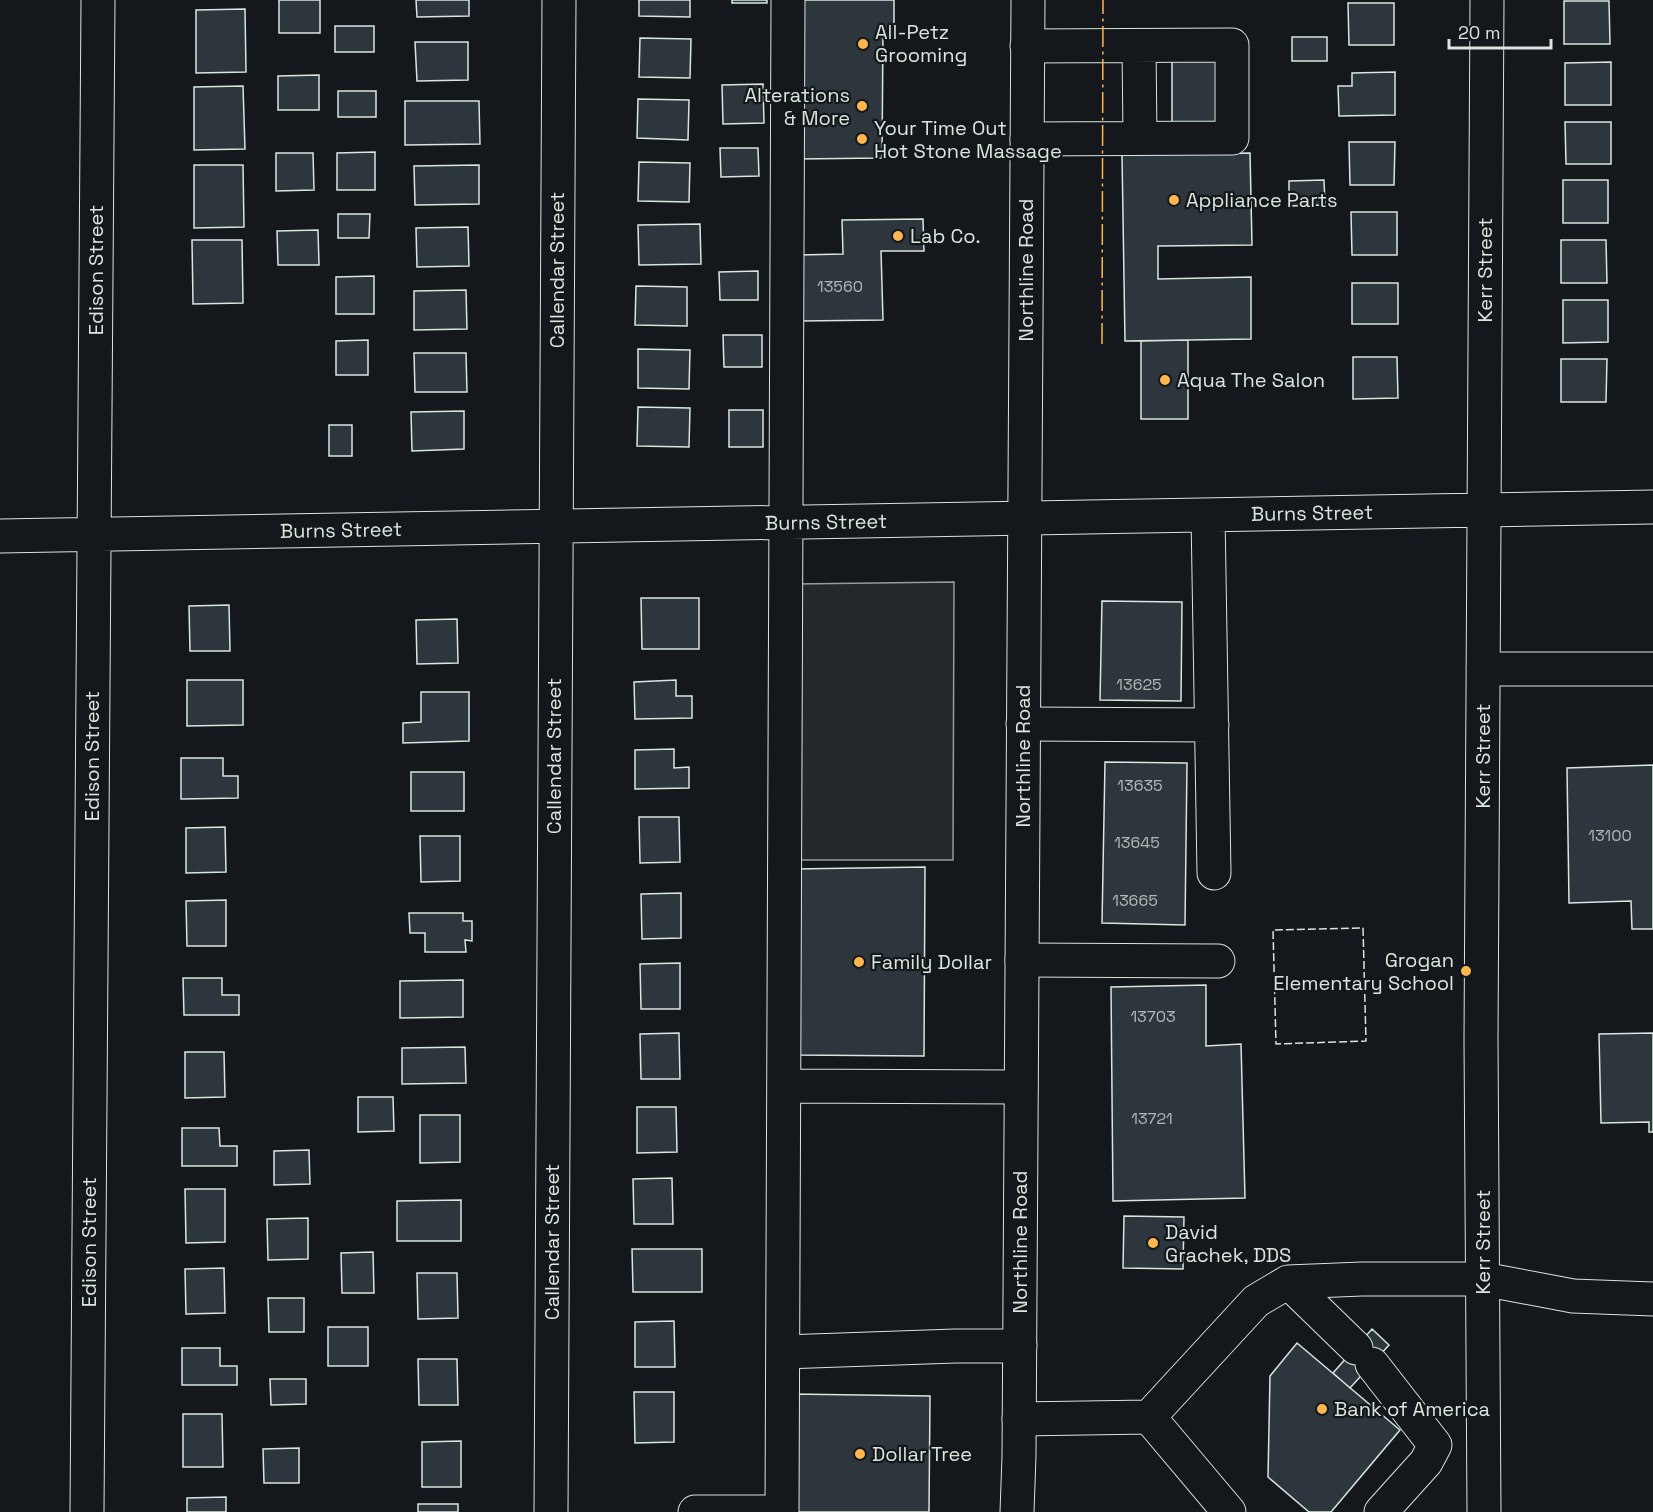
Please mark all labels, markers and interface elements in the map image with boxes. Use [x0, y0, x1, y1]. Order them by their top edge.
scale bar [1449, 12, 1551, 50]
place label: All-Petz Grooming [875, 19, 967, 68]
text: 20 m [1458, 21, 1501, 44]
marker: All-Petz Grooming [856, 37, 870, 51]
place label: Alterations & More [744, 82, 850, 131]
marker: Alterations & More [855, 99, 869, 113]
place label: Your Time Out Hot Stone Massage [874, 115, 1062, 164]
marker: Your Time Out Hot Stone Massage [855, 132, 869, 146]
place label: Appliance Parts [1186, 187, 1337, 213]
street label: Callendar Street [544, 192, 570, 348]
marker: Appliance Parts [1167, 193, 1181, 207]
street label: Northline Road [1013, 199, 1039, 341]
street label: Edison Street [83, 205, 109, 335]
street label: Kerr Street [1472, 218, 1498, 322]
place label: Lab Co. [910, 223, 981, 249]
marker: Lab Co. [891, 229, 905, 243]
house number: 13560 [817, 276, 863, 297]
place label: Aqua The Salon [1177, 367, 1325, 393]
marker: Aqua The Salon [1158, 373, 1172, 387]
street label: Burns Street [1251, 499, 1373, 527]
street label: Burns Street [765, 508, 887, 536]
street label: Burns Street [280, 516, 402, 544]
house number: 13625 [1116, 674, 1162, 695]
street label: Callendar Street [541, 678, 567, 834]
street label: Northline Road [1010, 685, 1036, 827]
street label: Edison Street [79, 691, 105, 821]
street label: Kerr Street [1470, 704, 1496, 808]
house number: 13635 [1117, 775, 1163, 796]
house number: 13100 [1588, 825, 1632, 846]
house number: 13645 [1114, 832, 1160, 853]
house number: 13665 [1112, 890, 1158, 911]
place label: Grogan Elementary School [1273, 947, 1454, 996]
place label: Family Dollar [871, 949, 992, 975]
marker: Family Dollar [852, 955, 866, 969]
marker: Grogan Elementary School [1459, 964, 1473, 978]
house number: 13703 [1130, 1006, 1176, 1027]
house number: 13721 [1131, 1108, 1173, 1129]
street label: Callendar Street [539, 1164, 565, 1320]
street label: Northline Road [1007, 1171, 1033, 1313]
street label: Edison Street [76, 1177, 102, 1307]
street label: Kerr Street [1470, 1190, 1496, 1294]
place label: David Grachek, DDS [1165, 1219, 1291, 1268]
marker: David Grachek, DDS [1146, 1236, 1160, 1250]
place label: Bank of America [1334, 1396, 1490, 1422]
marker: Bank of America [1315, 1402, 1329, 1416]
place label: Dollar Tree [872, 1441, 972, 1467]
marker: Dollar Tree [853, 1447, 867, 1461]

